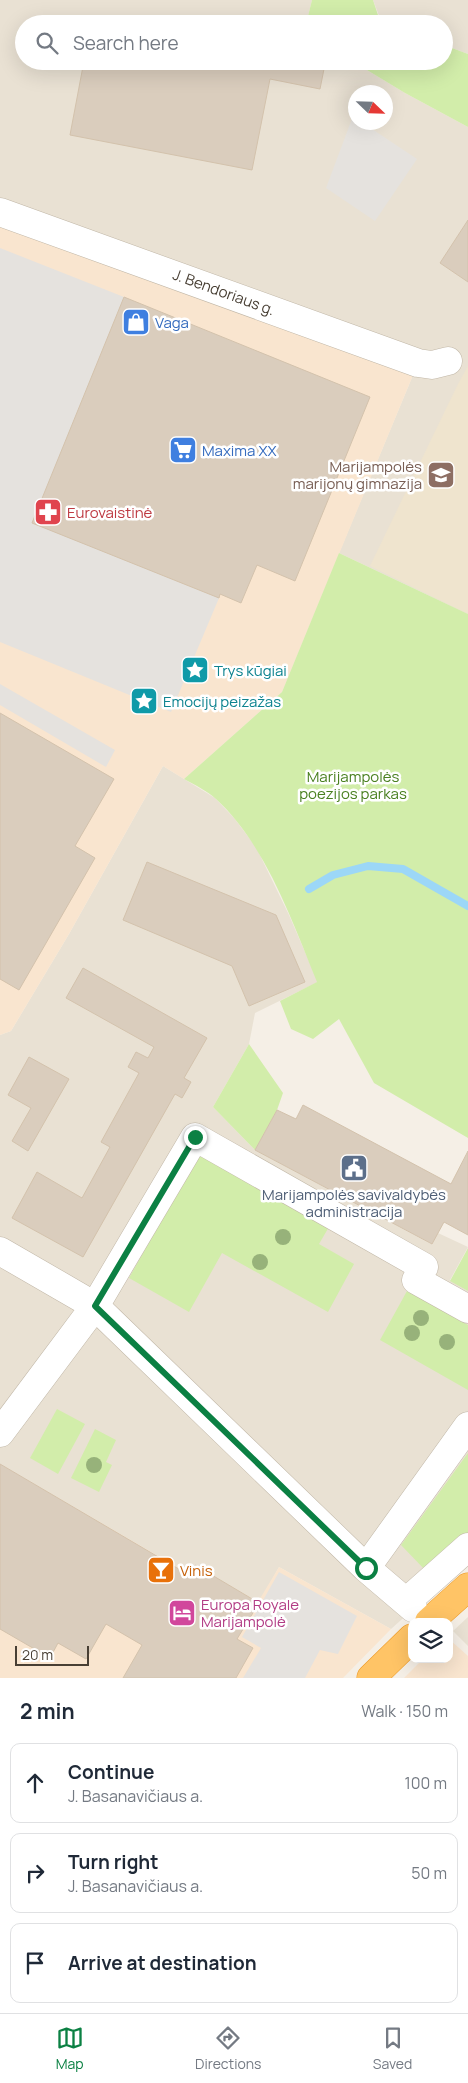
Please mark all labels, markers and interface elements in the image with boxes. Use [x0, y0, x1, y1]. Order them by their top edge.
search box [15, 15, 453, 70]
icon: search [33, 29, 61, 57]
text: Search here [73, 30, 179, 56]
north arrow [348, 85, 393, 130]
street label: J. Bendoriaus g. [170, 264, 278, 320]
shop icon: Vaga [121, 307, 151, 337]
place label: Vaga [155, 312, 189, 333]
supermarket icon: Maxima XX [168, 435, 198, 465]
place label: Maxima XX [202, 440, 277, 461]
place label: Marijampolės marijonų gimnazija [293, 456, 422, 494]
school or university icon: Marijampolės marijonų gimnazija [426, 460, 456, 490]
pharmacy icon: Eurovaistinė [33, 497, 63, 527]
place label: Eurovaistinė [67, 502, 153, 523]
place icon: Trys kūgiai [180, 655, 210, 685]
place label: Trys kūgiai [214, 660, 287, 681]
place icon: Emocijų peizažas [129, 686, 159, 716]
place label: Emocijų peizažas [163, 691, 281, 712]
park label: Marijampolės poezijos parkas [299, 766, 407, 804]
route end [184, 1126, 207, 1149]
public building icon: Marijampolės savivaldybės administracija [339, 1153, 369, 1183]
place label: Marijampolės savivaldybės administracija [262, 1184, 446, 1222]
bar icon: Vinis [146, 1555, 176, 1585]
route start [355, 1557, 378, 1580]
place label: Vinis [180, 1560, 213, 1581]
place label: Europa Royale Marijampolė [201, 1594, 299, 1632]
hotel icon: Europa Royale Marijampolė [167, 1598, 197, 1628]
map controls [408, 1618, 453, 1663]
button: layers [408, 1618, 453, 1663]
scale bar [15, 1643, 89, 1666]
text: 20 m [22, 1645, 53, 1664]
text: 2 min [20, 1697, 75, 1725]
text: Walk · 150 m [361, 1700, 448, 1722]
text: Continue [68, 1759, 154, 1785]
icon: ahead [21, 1769, 49, 1797]
text: 100 m [404, 1772, 447, 1794]
text: J. Basanavičiaus a. [68, 1785, 203, 1807]
text: Turn right [68, 1849, 158, 1875]
icon: right [21, 1859, 49, 1887]
text: 50 m [411, 1862, 447, 1884]
text: J. Basanavičiaus a. [68, 1875, 203, 1897]
icon: arrive [21, 1949, 49, 1977]
text: Arrive at destination [68, 1950, 257, 1976]
tab: Map [56, 2024, 84, 2073]
tab: Directions [195, 2024, 261, 2073]
tab: Saved [373, 2024, 412, 2073]

